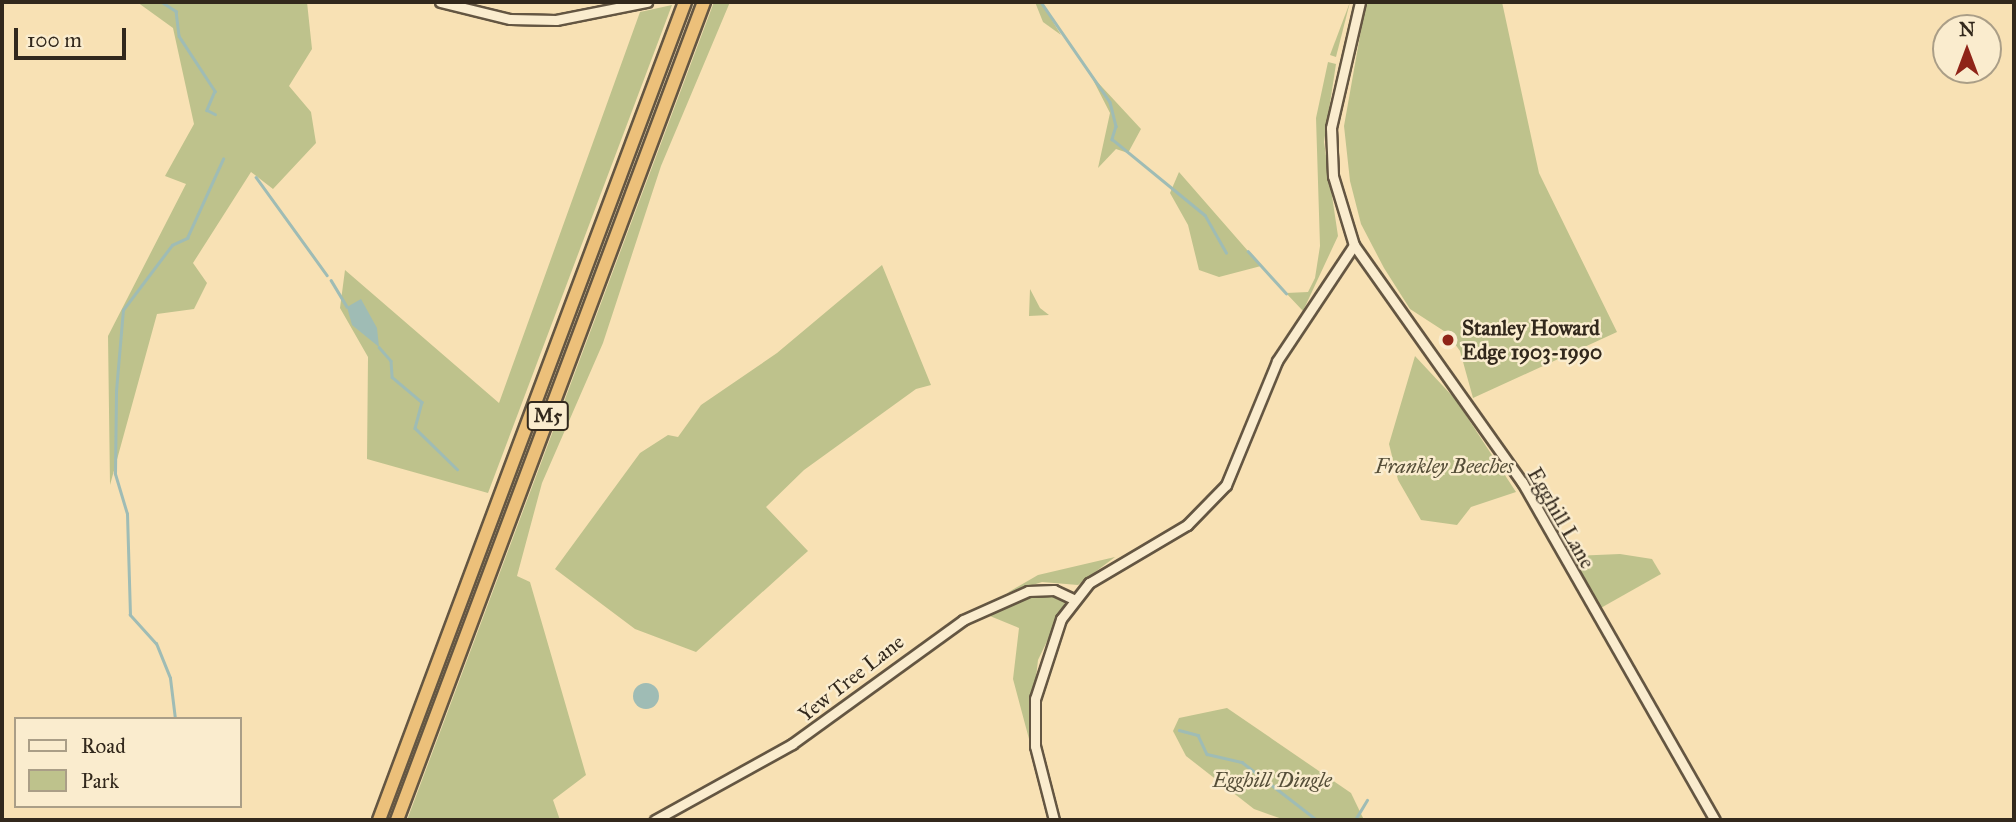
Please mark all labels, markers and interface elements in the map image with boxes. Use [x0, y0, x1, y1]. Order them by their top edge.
scale bar [18, 14, 130, 58]
north arrow [1932, 14, 2002, 84]
text: N [1959, 18, 1975, 41]
text: 100 m [27, 27, 82, 53]
place label: Stanley Howard Edge 1903-1990 [1462, 315, 1602, 365]
marker: Stanley Howard Edge 1903-1990 [1440, 332, 1456, 348]
road number: M5 [525, 400, 571, 432]
park label: Frankley Beeches [1375, 453, 1513, 479]
street label: Egghill Lane [1522, 463, 1600, 573]
street label: Yew Tree Lane [793, 629, 909, 727]
legend [14, 717, 242, 808]
text: Road [81, 733, 126, 759]
park label: Egghill Dingle [1212, 767, 1332, 793]
text: Park [81, 768, 119, 794]

